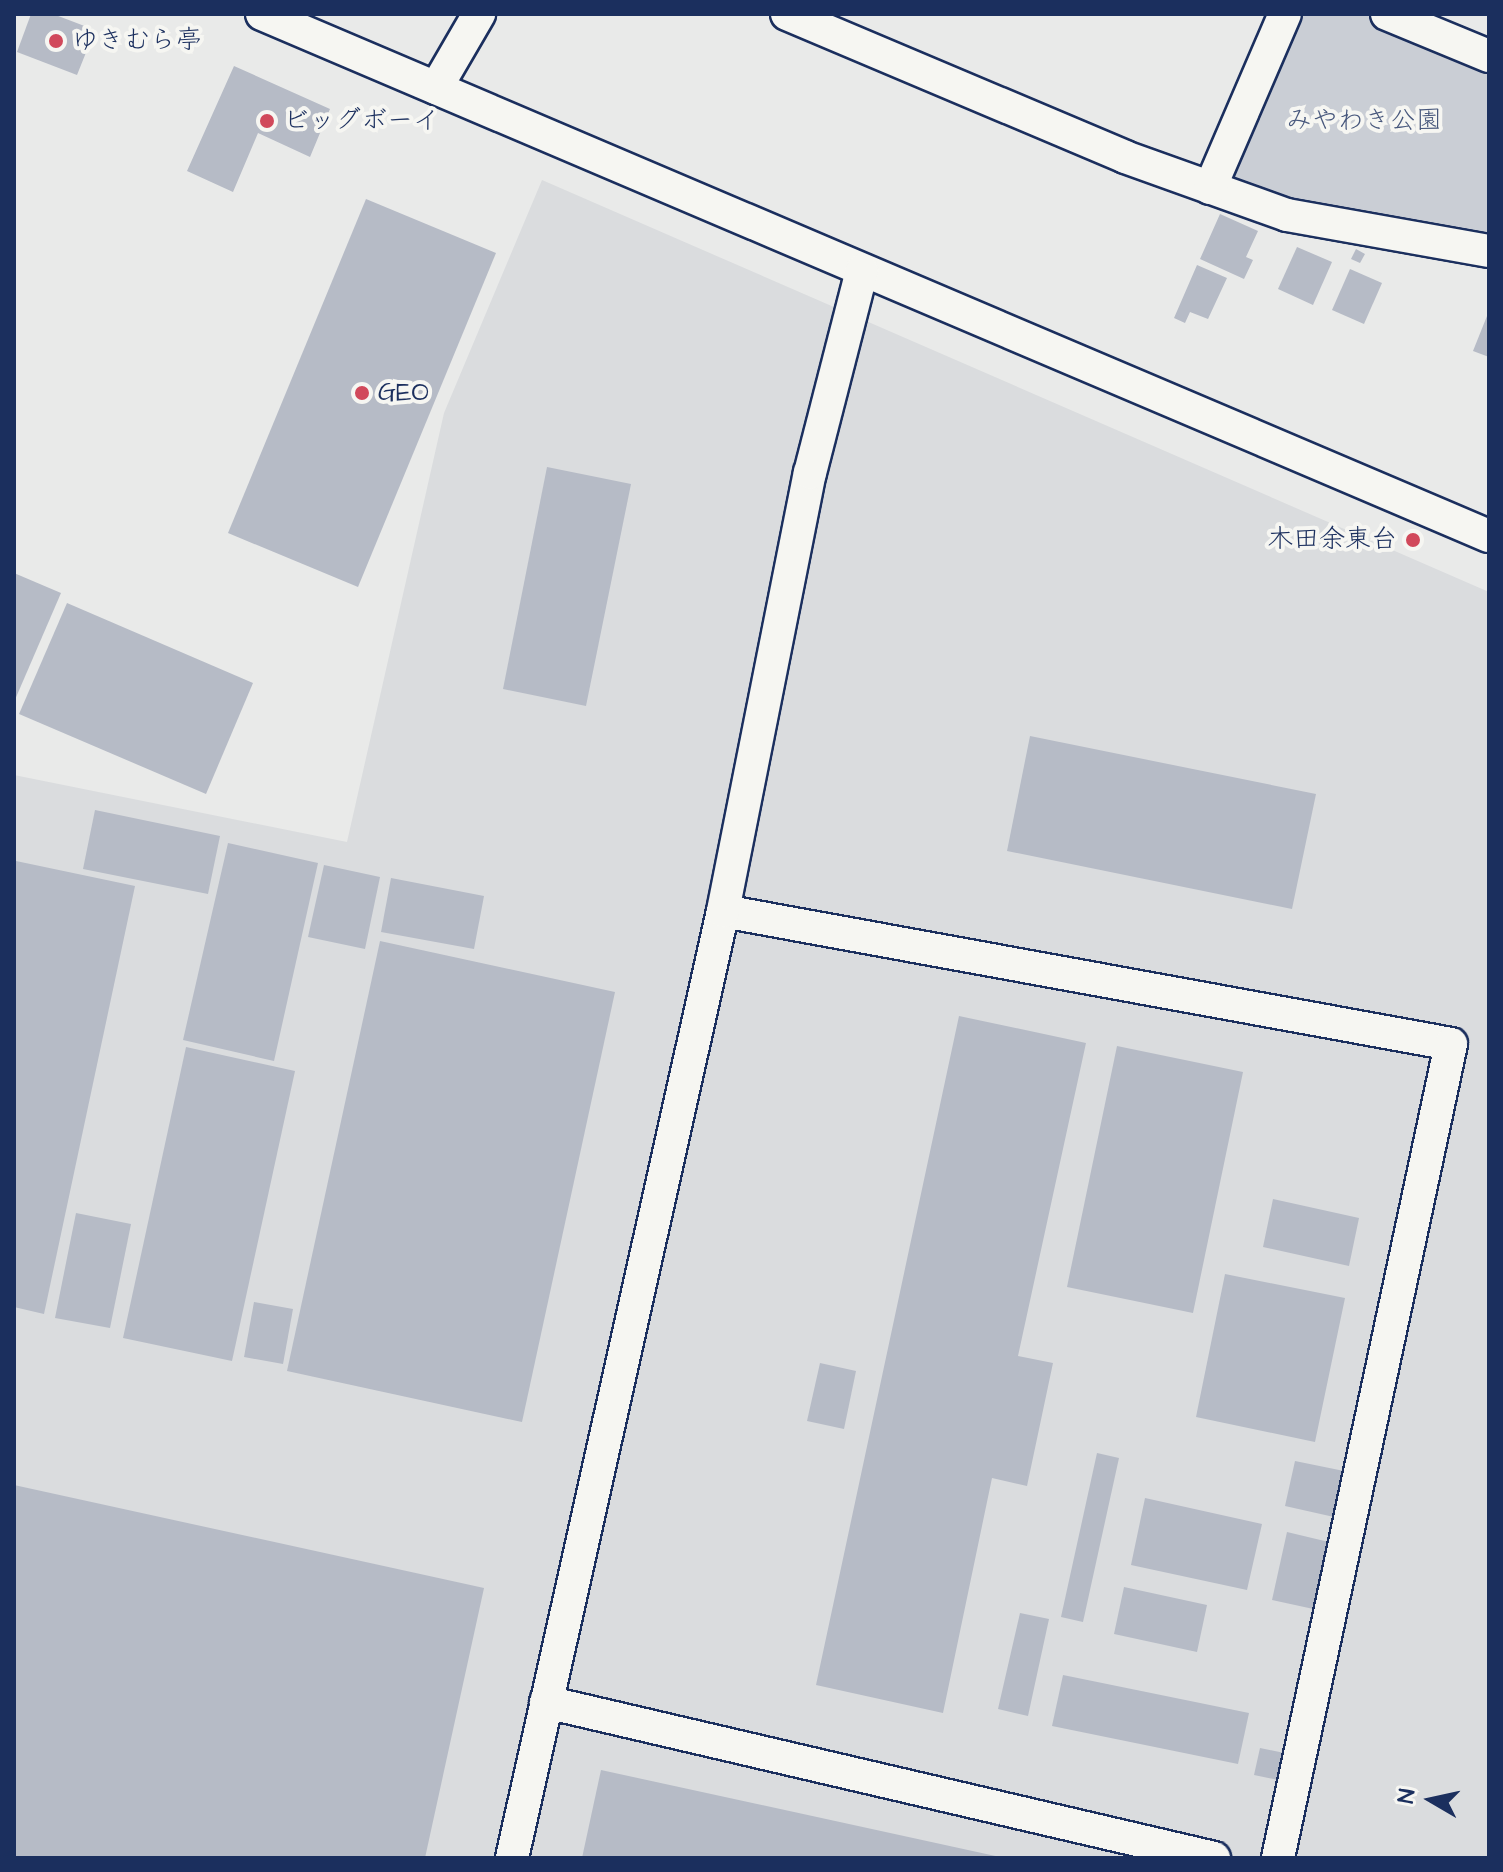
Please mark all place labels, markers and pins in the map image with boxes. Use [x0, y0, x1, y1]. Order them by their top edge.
place label: ゆきむら亭 [72, 25, 202, 57]
marker: ゆきむら亭 [47, 32, 65, 50]
place label: ビッグボーイ [283, 105, 439, 137]
marker: ビッグボーイ [258, 112, 276, 130]
place label: GEO [378, 377, 429, 409]
marker: GEO [353, 384, 371, 402]
place label: 木田余東台 [1267, 524, 1397, 556]
marker: 木田余東台 [1404, 531, 1422, 549]

